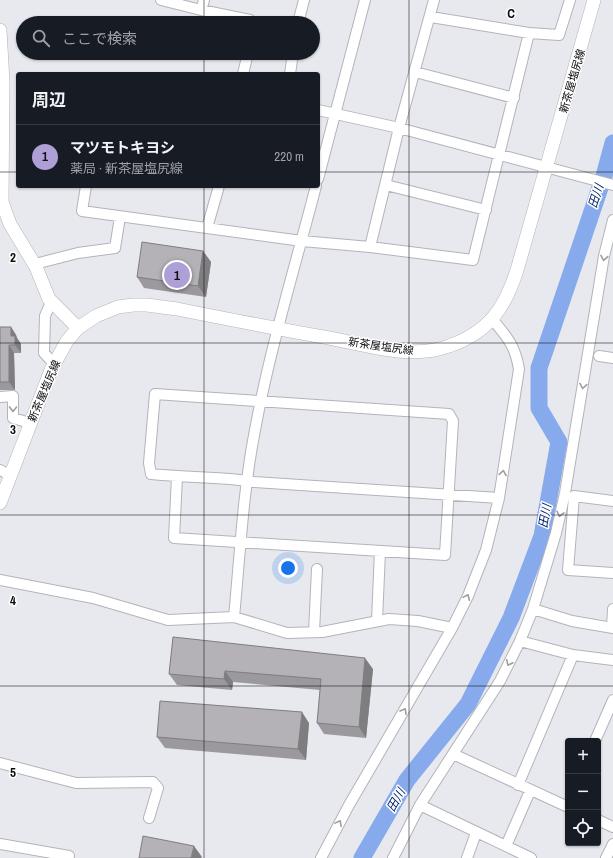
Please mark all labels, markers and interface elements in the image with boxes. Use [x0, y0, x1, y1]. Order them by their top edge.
text: C [507, 5, 515, 22]
search box [16, 16, 320, 60]
icon: search [30, 27, 52, 49]
text: ここで検索 [62, 28, 137, 49]
street label: 新茶屋塩尻線 [556, 47, 588, 115]
text: 周辺 [32, 88, 66, 111]
text: マツモトキヨシ [70, 137, 175, 158]
text: 1 [42, 148, 48, 165]
text: 220 m [274, 148, 304, 165]
text: 薬局 · 新茶屋塩尻線 [70, 160, 183, 177]
water label: 田川 [585, 180, 608, 210]
text: 2 [10, 249, 16, 266]
one-way arrow [600, 255, 609, 261]
pin: 1 [164, 260, 190, 290]
street label: 新茶屋塩尻線 [347, 334, 415, 358]
street label: 新茶屋塩尻線 [25, 358, 63, 424]
one-way arrow [579, 383, 587, 389]
one-way arrow [9, 406, 17, 412]
text: 3 [10, 421, 16, 438]
one-way arrow [498, 470, 507, 476]
water label: 田川 [535, 501, 555, 529]
one-way arrow [557, 511, 565, 518]
your location [278, 558, 298, 578]
text: 4 [10, 592, 16, 609]
one-way arrow [462, 594, 470, 601]
one-way arrow [506, 659, 514, 667]
one-way arrow [399, 708, 406, 715]
map controls [565, 738, 601, 846]
button: + [565, 738, 601, 774]
text: 5 [10, 764, 16, 781]
button: − [565, 774, 601, 810]
water label: 田川 [383, 784, 410, 814]
button: locate [565, 810, 601, 846]
one-way arrow [334, 820, 342, 828]

